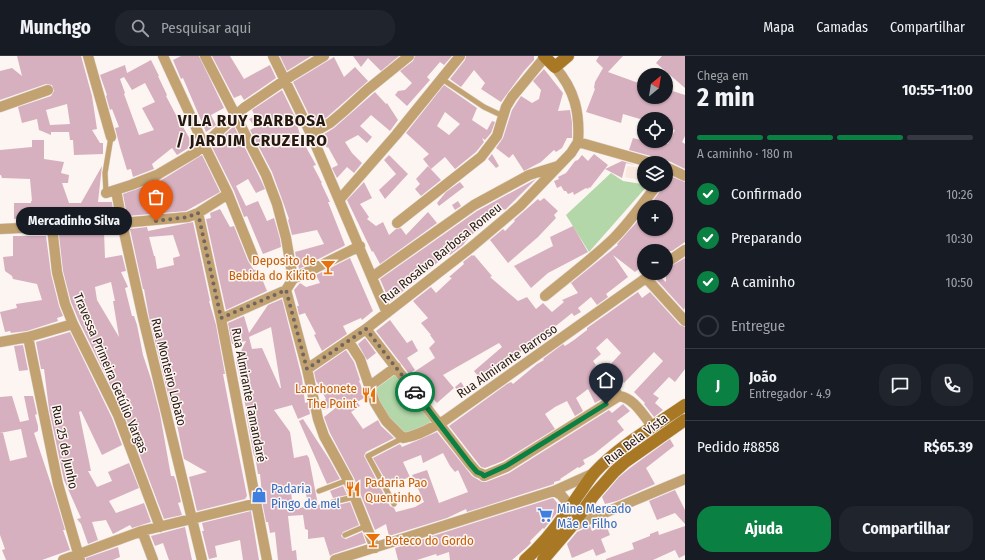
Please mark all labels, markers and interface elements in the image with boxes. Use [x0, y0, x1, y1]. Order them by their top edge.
search box [115, 10, 395, 46]
text: Munchgo [20, 16, 91, 39]
icon: search [129, 17, 151, 39]
text: Pesquisar aqui [161, 19, 251, 37]
text: Mapa [763, 19, 794, 36]
text: Camadas [816, 19, 868, 36]
text: Compartilhar [890, 19, 965, 36]
north arrow [637, 68, 673, 104]
map controls [637, 68, 673, 280]
text: Chega em [697, 68, 748, 83]
text: 10:55–11:00 [902, 81, 973, 99]
text: 2 min [697, 82, 755, 113]
district label: VILA RUY BARBOSA / JARDIM CRUZEIRO [176, 110, 328, 151]
button: locate [637, 112, 673, 148]
text: A caminho · 180 m [697, 146, 793, 161]
button: layers [637, 156, 673, 192]
pin [139, 180, 173, 221]
icon: check [697, 183, 719, 205]
text: Confirmado [731, 185, 802, 203]
icon: bag [145, 186, 167, 208]
text: 10:26 [946, 187, 973, 202]
street label: Rua Rosalvo Barbosa Romeu [377, 200, 505, 306]
button: + [637, 200, 673, 236]
callout: Mercadinho Silva [16, 207, 132, 235]
text: Mercadinho Silva [28, 213, 120, 228]
icon: check [697, 227, 719, 249]
text: Preparando [731, 229, 802, 247]
text: 10:30 [946, 231, 973, 246]
button: − [637, 244, 673, 280]
place label: Deposito de Bebida do Kikito [229, 253, 316, 283]
bar icon: Deposito de Bebida do Kikito [319, 258, 337, 276]
icon: check [697, 271, 719, 293]
text: A caminho [731, 273, 795, 291]
text: 10:50 [946, 275, 973, 290]
street label: Travessa Primeira Getúlio Vargas [70, 291, 152, 456]
street label: Rua Monteiro Lobato [148, 317, 190, 428]
text: Entregue [731, 317, 785, 335]
street label: Rua Almirante Barroso [454, 321, 560, 401]
street label: Rua Almirante Tamandaré [229, 327, 269, 463]
pin [589, 363, 623, 404]
button: chat [879, 364, 921, 406]
button: phone [931, 364, 973, 406]
text: João [749, 368, 777, 386]
icon: home [595, 369, 617, 391]
courier [395, 372, 435, 412]
text: J [716, 376, 720, 394]
place label: Lanchonete The Point [295, 381, 358, 411]
icon: car [404, 381, 426, 403]
restaurant icon: Lanchonete The Point [360, 386, 378, 404]
text: Entregador · 4.9 [749, 386, 831, 401]
street label: Rua 25 de Junho [49, 404, 81, 490]
street label: Rua Bela Vista [601, 410, 671, 468]
text: Pedido #8858 [697, 438, 780, 456]
text: R$65.39 [924, 438, 973, 456]
place label: Padaria Pao Quentinho [365, 475, 428, 505]
restaurant icon: Padaria Pao Quentinho [344, 480, 362, 498]
place label: Padaria Pingo de mel [271, 481, 341, 511]
shop icon: Padaria Pingo de mel [250, 486, 268, 504]
place label: Mine Mercado Mãe e Filho [557, 501, 631, 531]
supermarket icon: Mine Mercado Mãe e Filho [536, 506, 554, 524]
button: Ajuda [697, 506, 831, 552]
button: Compartilhar [839, 506, 973, 552]
bar icon: Boteco do Gordo [364, 531, 382, 549]
place label: Boteco do Gordo [385, 533, 474, 548]

